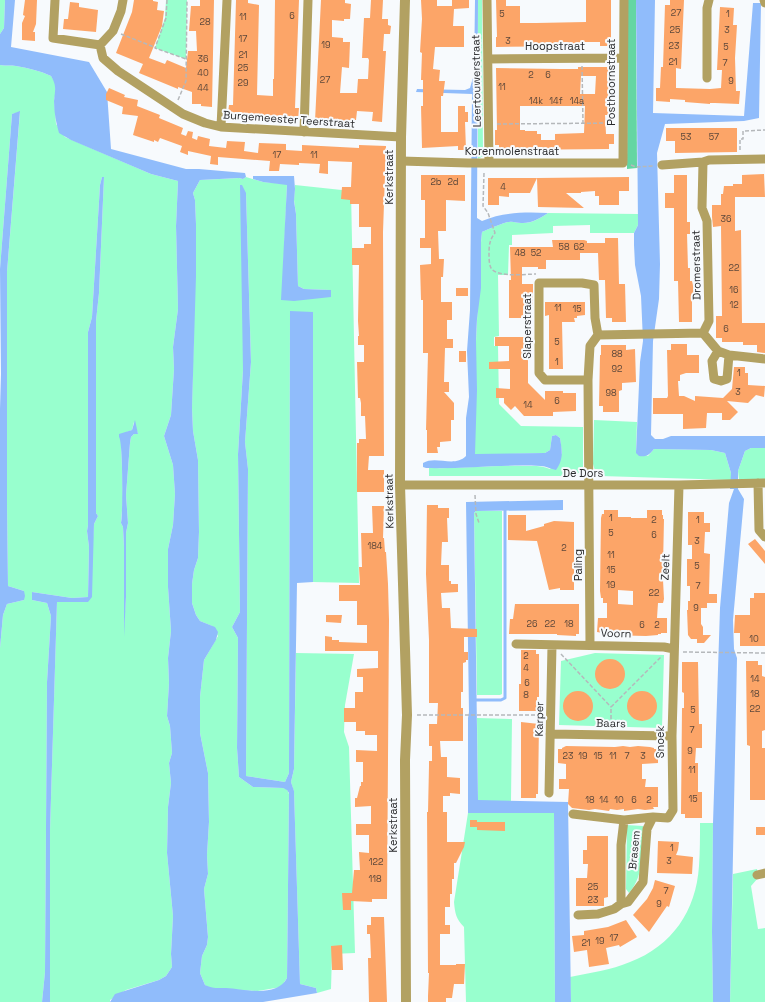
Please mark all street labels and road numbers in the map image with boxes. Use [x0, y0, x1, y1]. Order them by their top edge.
street label: Leertouwerstraat [468, 34, 484, 128]
street label: Posthoornstraat [604, 38, 618, 126]
street label: Hoopstraat [525, 39, 585, 53]
street label: Burgemeester Teerstraat [223, 107, 355, 131]
street label: Korenmolenstraat [465, 144, 559, 158]
street label: Kerkstraat [382, 150, 396, 204]
street label: Dromerstraat [688, 230, 704, 300]
street label: Slaperstraat [520, 293, 534, 359]
street label: De Dors [563, 466, 603, 480]
street label: Kerkstraat [382, 473, 396, 529]
street label: Paling [571, 549, 585, 581]
street label: Zeelt [658, 553, 672, 581]
street label: Voorn [600, 625, 632, 641]
street label: Karper [532, 701, 546, 737]
street label: Baars [596, 716, 626, 730]
street label: Snoek [653, 726, 667, 758]
street label: Kerkstraat [386, 798, 400, 852]
street label: Brasem [625, 830, 643, 870]

